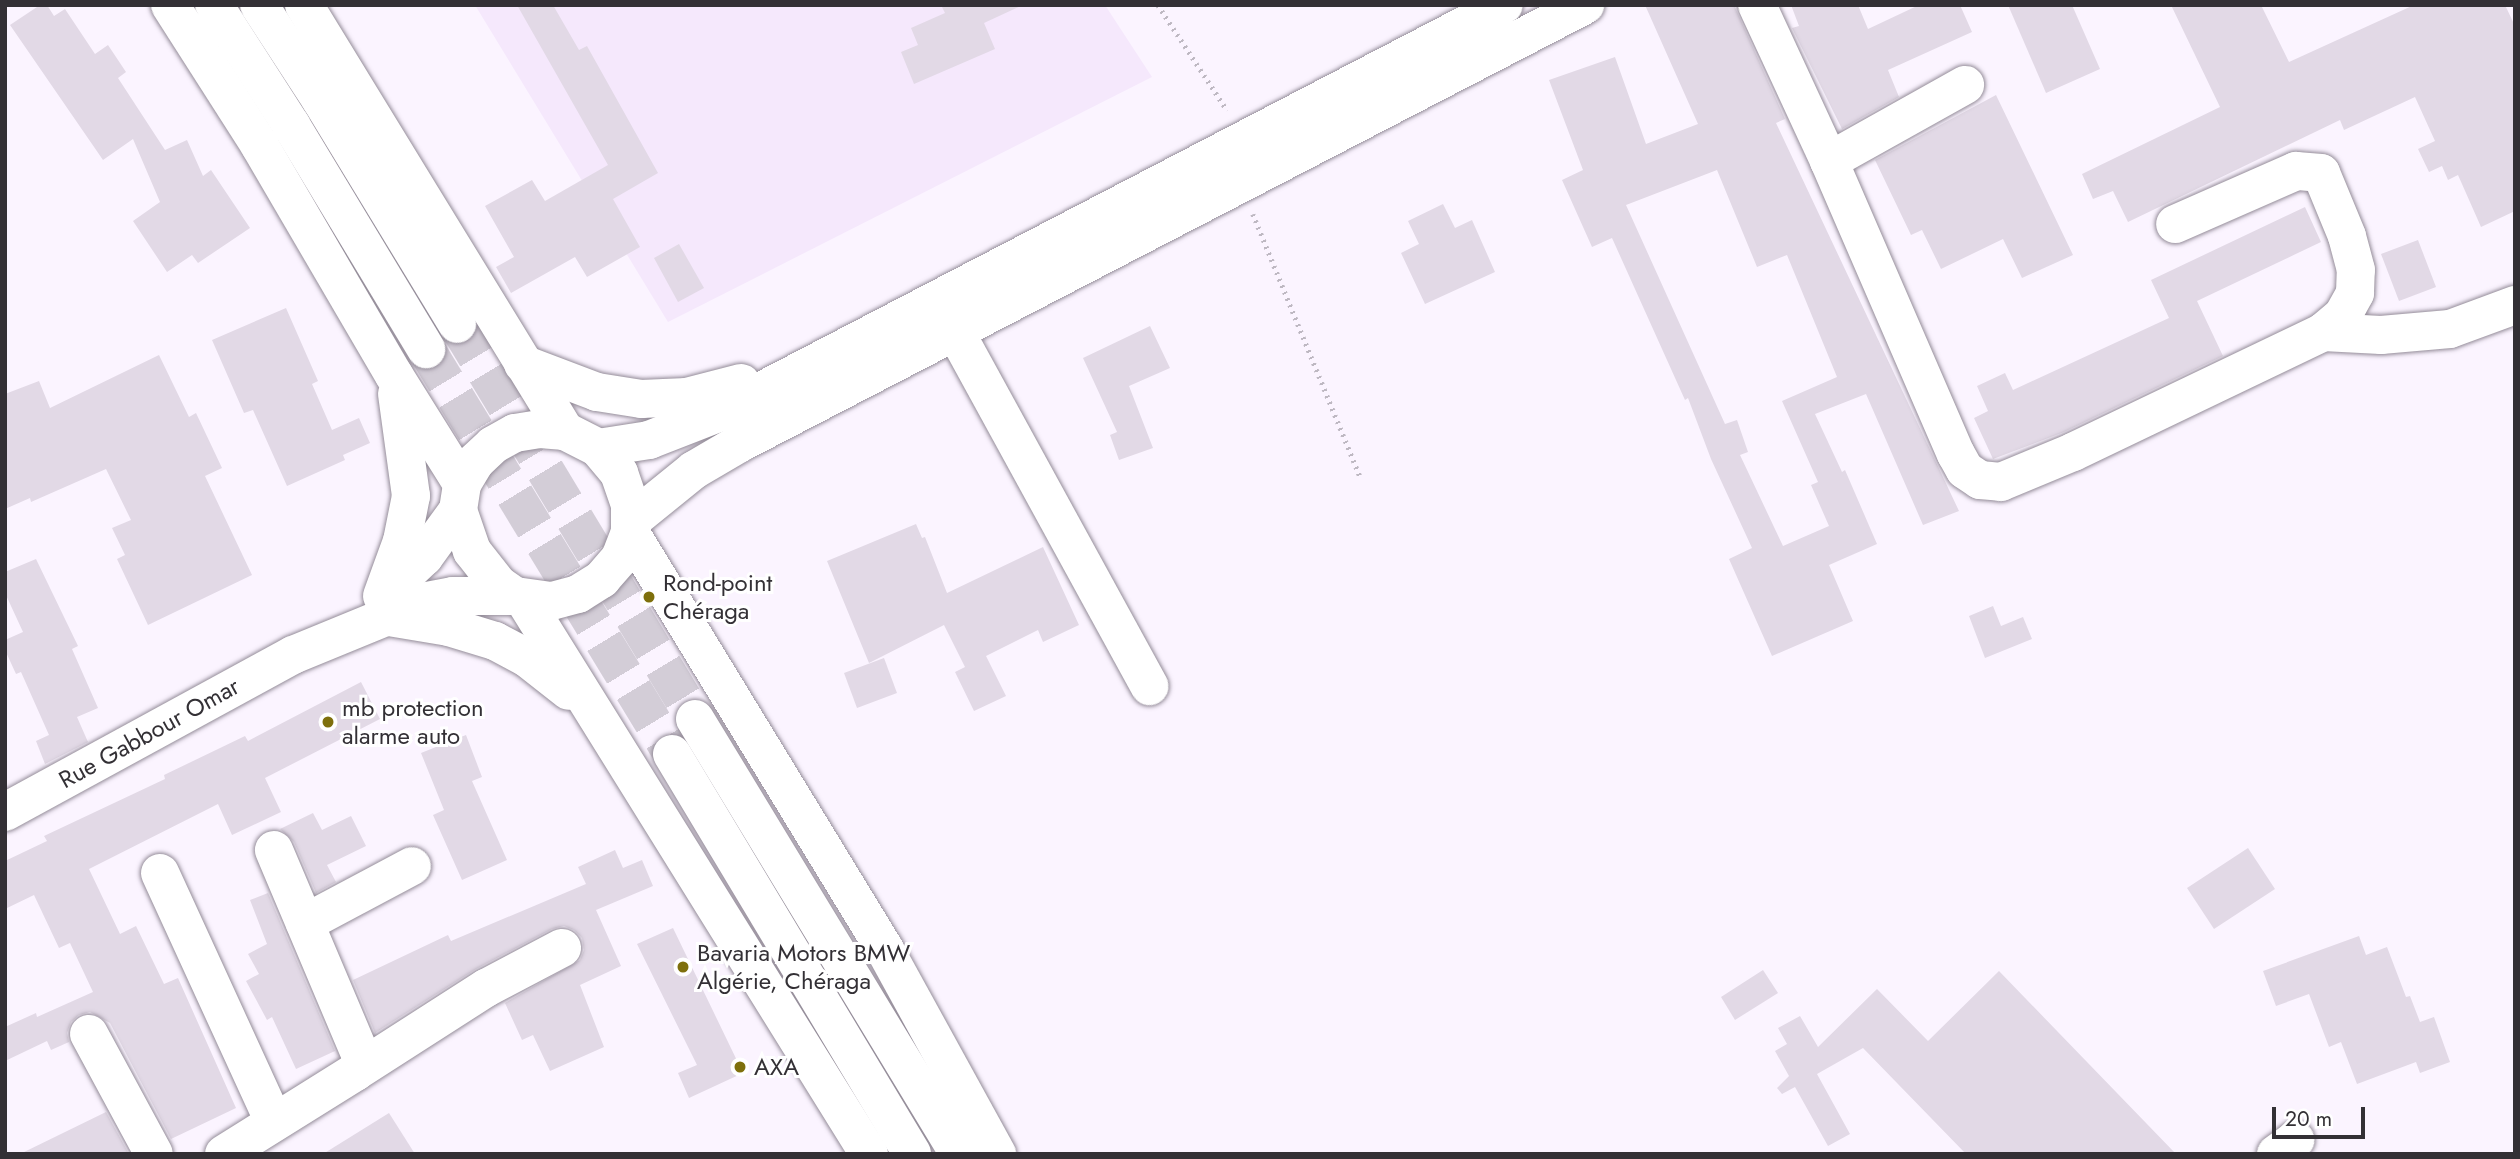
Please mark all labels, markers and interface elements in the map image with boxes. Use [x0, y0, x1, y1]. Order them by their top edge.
place label: Rond-point Chéraga [663, 569, 772, 625]
marker: Rond-point Chéraga [641, 589, 657, 605]
street label: Rue Gabbour Omar [54, 672, 244, 794]
place label: mb protection alarme auto [342, 694, 484, 750]
marker: mb protection alarme auto [320, 714, 336, 730]
place label: Bavaria Motors BMW Algérie, Chéraga [697, 939, 910, 995]
marker: Bavaria Motors BMW Algérie, Chéraga [675, 959, 691, 975]
place label: AXA [754, 1053, 799, 1081]
marker: AXA [732, 1059, 748, 1075]
scale bar [2275, 1092, 2368, 1136]
text: 20 m [2285, 1104, 2332, 1134]

